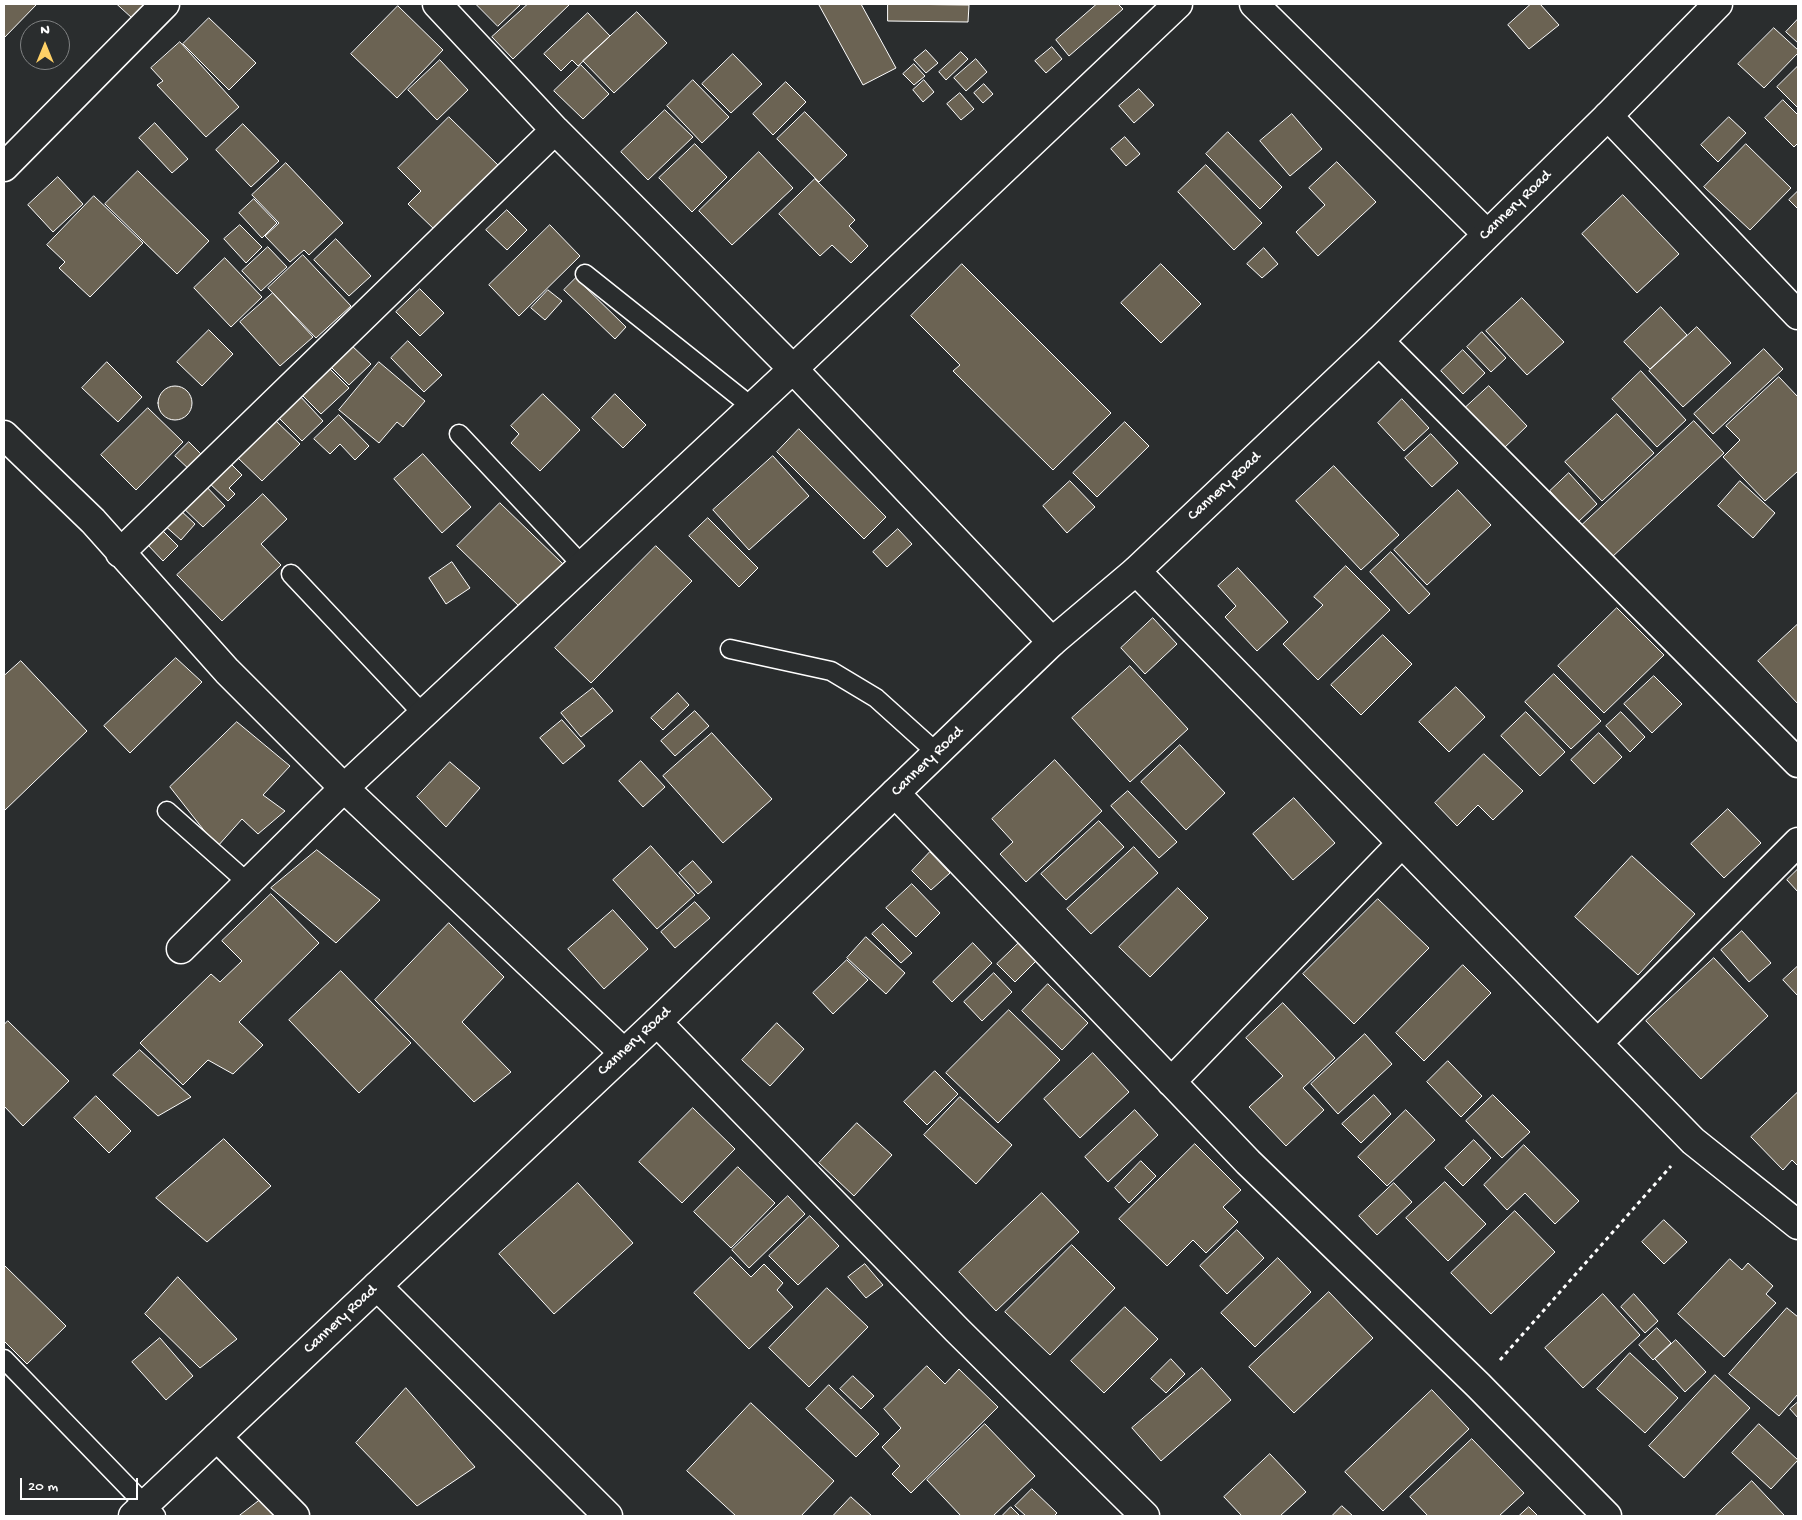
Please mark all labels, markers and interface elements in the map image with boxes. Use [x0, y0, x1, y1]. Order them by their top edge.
north arrow [20, 20, 70, 70]
text: N [40, 22, 50, 39]
street label: Cannery Road [1476, 167, 1556, 245]
street label: Cannery Road [1184, 448, 1266, 526]
street label: Cannery Road [888, 723, 968, 801]
street label: Cannery Road [594, 1003, 676, 1081]
street label: Cannery Road [300, 1281, 382, 1359]
scale bar [22, 1468, 140, 1500]
text: 20 m [28, 1478, 58, 1496]

